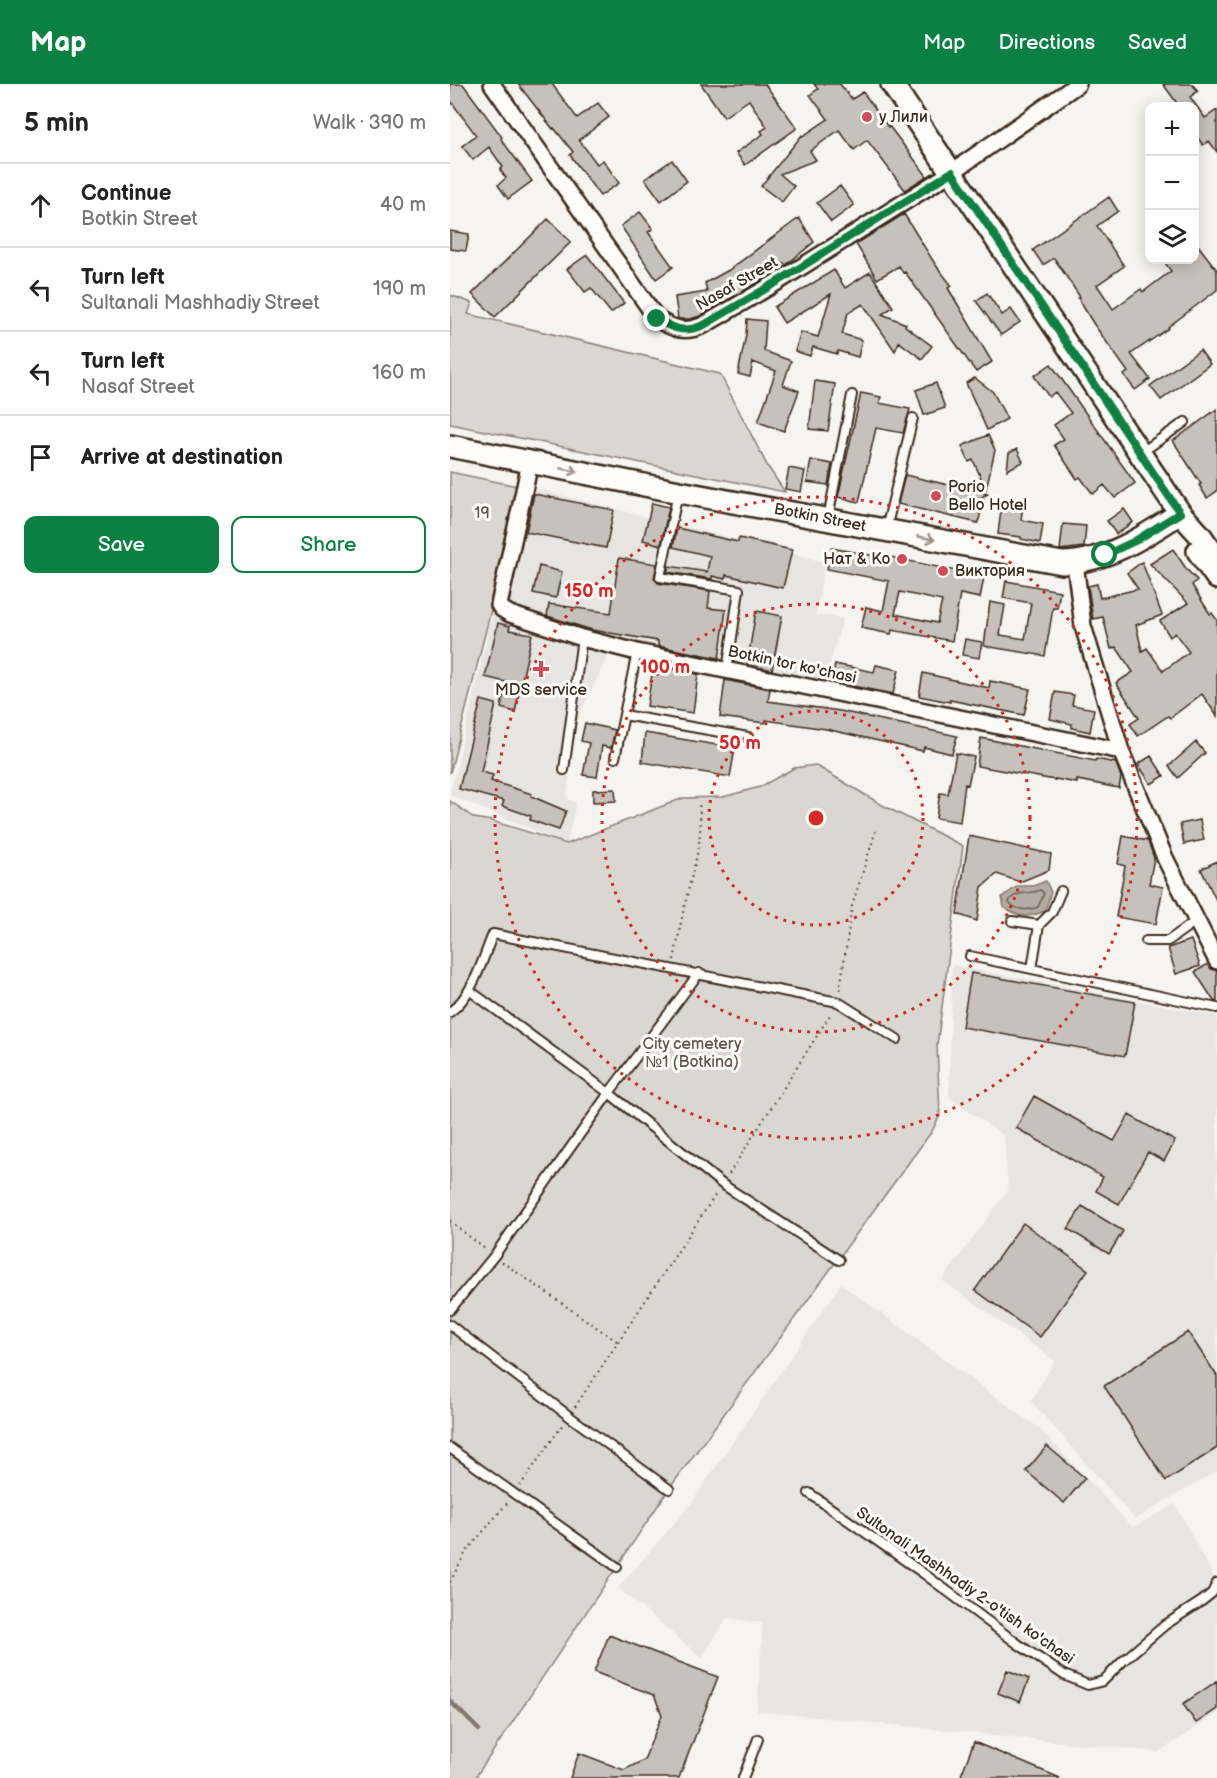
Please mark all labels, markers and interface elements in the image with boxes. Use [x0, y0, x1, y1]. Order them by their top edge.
text: Map [30, 26, 86, 59]
text: Map [923, 30, 966, 55]
text: Directions [999, 30, 1095, 55]
text: Saved [1128, 30, 1187, 55]
map controls [1145, 102, 1199, 264]
button: + [1145, 102, 1199, 156]
text: 5 min [24, 108, 89, 139]
place label: у Лили [879, 108, 928, 127]
marker: у Лили [860, 110, 874, 124]
text: Walk · 390 m [313, 111, 426, 135]
button: − [1145, 156, 1199, 210]
text: Continue [81, 180, 171, 207]
icon: ahead [24, 189, 57, 222]
text: 40 m [380, 193, 426, 217]
text: Botkin Street [81, 207, 198, 231]
button: layers [1145, 210, 1199, 264]
street label: Nasaf Street [693, 253, 781, 315]
text: Turn left [81, 264, 165, 291]
icon: left [24, 273, 57, 306]
text: 190 m [373, 277, 426, 301]
text: Sultаnali Mashhadiy Street [81, 291, 320, 315]
route end [643, 305, 669, 331]
text: Turn left [81, 348, 165, 375]
icon: left [24, 357, 57, 390]
text: 160 m [372, 361, 426, 385]
text: Nasaf Street [81, 375, 195, 399]
icon: arrive [24, 441, 57, 474]
text: Arrive at destination [81, 444, 283, 471]
one-way arrow [559, 465, 578, 476]
place label: Porio Bello Hotel [948, 478, 1027, 515]
marker: Porio Bello Hotel [929, 489, 943, 503]
street label: Botkin Street [772, 500, 868, 536]
park label: 19 [474, 504, 490, 523]
button: Save [24, 516, 219, 573]
button: Share [231, 516, 426, 573]
one-way arrow [915, 533, 935, 544]
route start [1091, 541, 1117, 567]
place label: Нат & Ко [823, 550, 890, 569]
marker: Нат & Ко [895, 552, 909, 566]
place label: Виктория [955, 562, 1025, 581]
marker: Виктория [936, 564, 950, 578]
text: 150 m [564, 581, 614, 602]
street label: Botkin tor ko'chasi [726, 642, 858, 688]
text: 100 m [640, 657, 690, 678]
marker: MDS service [532, 660, 550, 678]
place label: MDS service [495, 681, 588, 700]
text: 50 m [719, 733, 761, 754]
centre of rings [806, 808, 826, 828]
park label: City cemetery №1 (Botkina) [643, 1035, 742, 1072]
street label: Sultonali Mashhadiy 2-o'tish ko'chasi [852, 1503, 1078, 1669]

